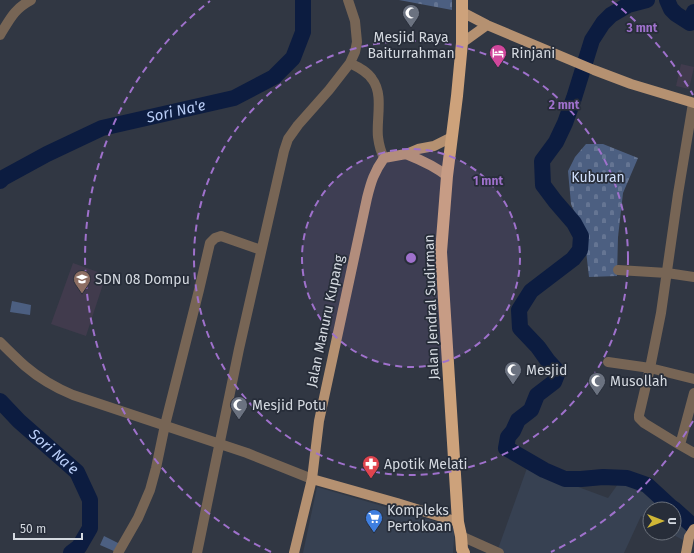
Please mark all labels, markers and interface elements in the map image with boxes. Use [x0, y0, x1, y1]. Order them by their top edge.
mosque icon: Mesjid Raya Baiturrahman [401, 3, 421, 28]
text: 3 mnt [626, 21, 658, 35]
place label: Mesjid Raya Baiturrahman [367, 29, 455, 62]
hotel icon: Rinjani [488, 43, 508, 68]
place label: Rinjani [511, 45, 555, 62]
water label: Sori Na'e [144, 96, 207, 127]
text: 2 mnt [549, 98, 580, 112]
park label: Kuburan [571, 169, 625, 186]
text: 1 mnt [473, 174, 503, 188]
street label: Jalan Jendral Sudirman [420, 234, 443, 380]
centre of rings [404, 251, 418, 265]
street label: Jalan Manuru Kupang [303, 253, 348, 389]
school or university icon: SDN 08 Dompu [72, 269, 92, 294]
place label: SDN 08 Dompu [95, 271, 190, 288]
mosque icon: Mesjid [503, 360, 523, 385]
place label: Mesjid [526, 362, 567, 379]
mosque icon: Musollah [587, 371, 607, 396]
place label: Musollah [610, 373, 668, 390]
mosque icon: Mesjid Potu [229, 395, 249, 420]
place label: Mesjid Potu [252, 397, 326, 414]
water label: Sori Na'e [25, 424, 82, 478]
pharmacy icon: Apotik Melati [361, 454, 381, 479]
place label: Apotik Melati [384, 456, 468, 473]
north arrow [642, 501, 682, 541]
place label: Kompleks Pertokoan [387, 502, 452, 535]
supermarket icon: Kompleks Pertokoan [364, 508, 384, 533]
scale bar [14, 515, 82, 541]
text: U [665, 517, 678, 525]
text: 50 m [20, 522, 46, 536]

